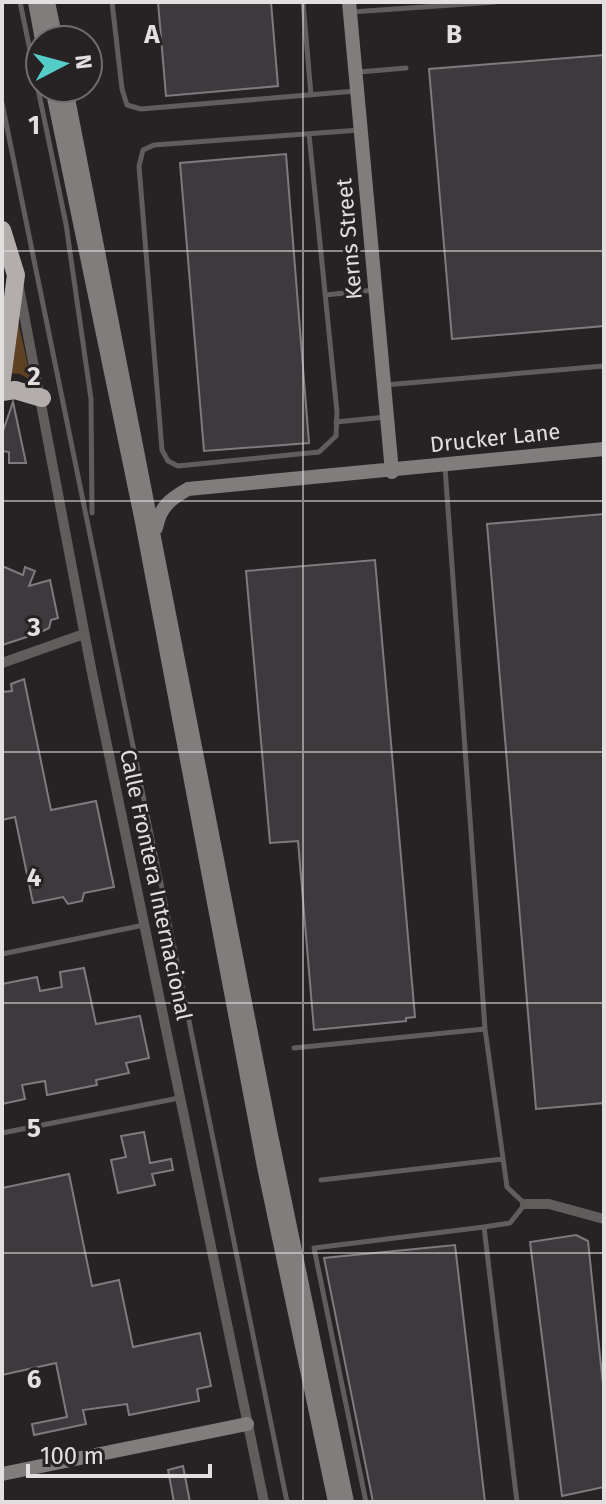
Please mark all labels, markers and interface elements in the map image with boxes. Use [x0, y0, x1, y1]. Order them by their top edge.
text: A [143, 19, 160, 50]
text: B [446, 19, 462, 50]
north arrow [24, 24, 104, 104]
text: N [69, 53, 98, 71]
text: 1 [28, 110, 40, 141]
street label: Kerns Street [330, 177, 368, 301]
text: 2 [27, 361, 41, 392]
street label: Drucker Lane [428, 418, 562, 458]
text: 3 [26, 612, 41, 643]
street label: Calle Frontera Internacional [114, 747, 198, 1023]
text: 4 [27, 862, 42, 893]
text: 5 [27, 1113, 41, 1144]
text: 6 [27, 1364, 42, 1395]
scale bar [28, 1428, 210, 1478]
text: 100 m [40, 1442, 104, 1470]

